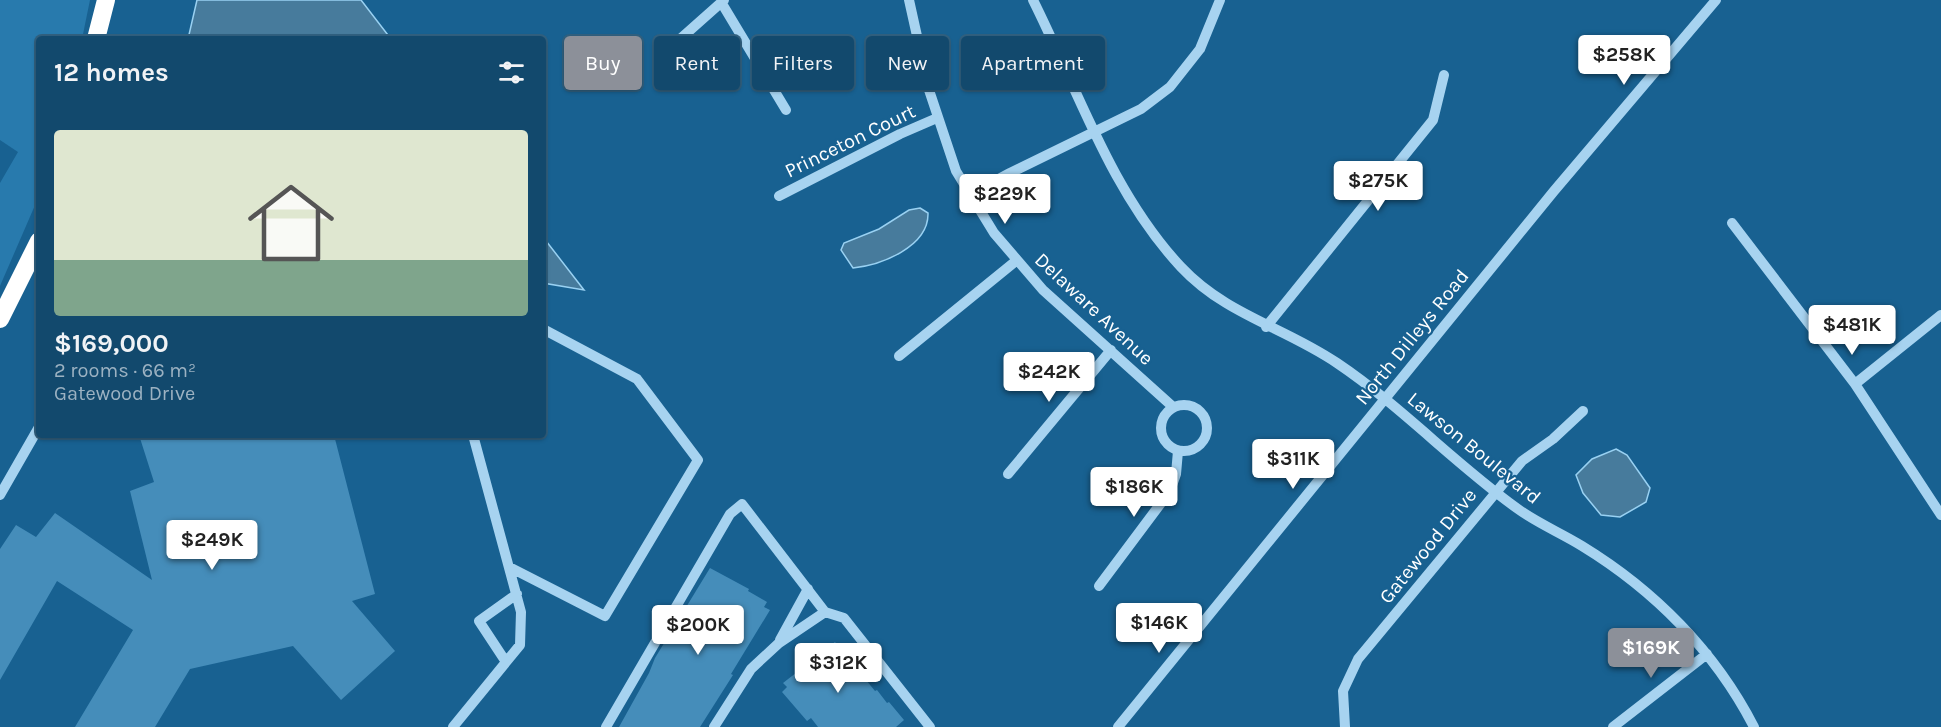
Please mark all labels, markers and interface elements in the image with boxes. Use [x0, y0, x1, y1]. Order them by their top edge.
pin: $258K [1582, 35, 1666, 86]
chip: Buy [564, 36, 642, 90]
chip: Rent [654, 36, 740, 90]
chip: Filters [752, 36, 854, 90]
chip: New [866, 36, 949, 90]
chip: Apartment [961, 36, 1105, 90]
text: $258K [1592, 43, 1656, 66]
icon: filters [495, 56, 528, 89]
text: 12 homes [54, 57, 169, 88]
street label: Princeton Court [781, 99, 919, 183]
pin: $275K [1336, 161, 1420, 212]
icon: home [237, 169, 345, 277]
text: $275K [1348, 169, 1408, 192]
pin: $229K [963, 174, 1047, 225]
text: $229K [973, 182, 1037, 205]
street label: Delaware Avenue [1030, 248, 1158, 370]
street label: North Dilleys Road [1350, 265, 1474, 409]
pin: $481K [1810, 305, 1894, 356]
text: $481K [1823, 313, 1881, 336]
text: $169,000 [54, 328, 169, 359]
pin: $242K [1007, 352, 1091, 403]
text: 2 rooms · 66 m² [54, 359, 196, 382]
text: $242K [1018, 360, 1080, 383]
text: Gatewood Drive [54, 382, 195, 405]
street label: Lawson Boulevard [1403, 387, 1545, 509]
pin: $311K [1251, 439, 1335, 490]
text: $311K [1266, 447, 1320, 470]
pin: $186K [1092, 467, 1176, 518]
text: $186K [1104, 475, 1164, 498]
street label: Gatewood Drive [1375, 484, 1481, 608]
pin: $249K [170, 520, 254, 571]
text: $249K [180, 528, 244, 551]
pin: $146K [1117, 603, 1201, 654]
pin: $200K [656, 605, 740, 656]
text: $146K [1130, 611, 1188, 634]
text: $200K [666, 613, 730, 636]
pin: $169K [1609, 628, 1693, 679]
text: $169K [1622, 636, 1680, 659]
pin: $312K [796, 643, 880, 694]
text: $312K [809, 651, 867, 674]

